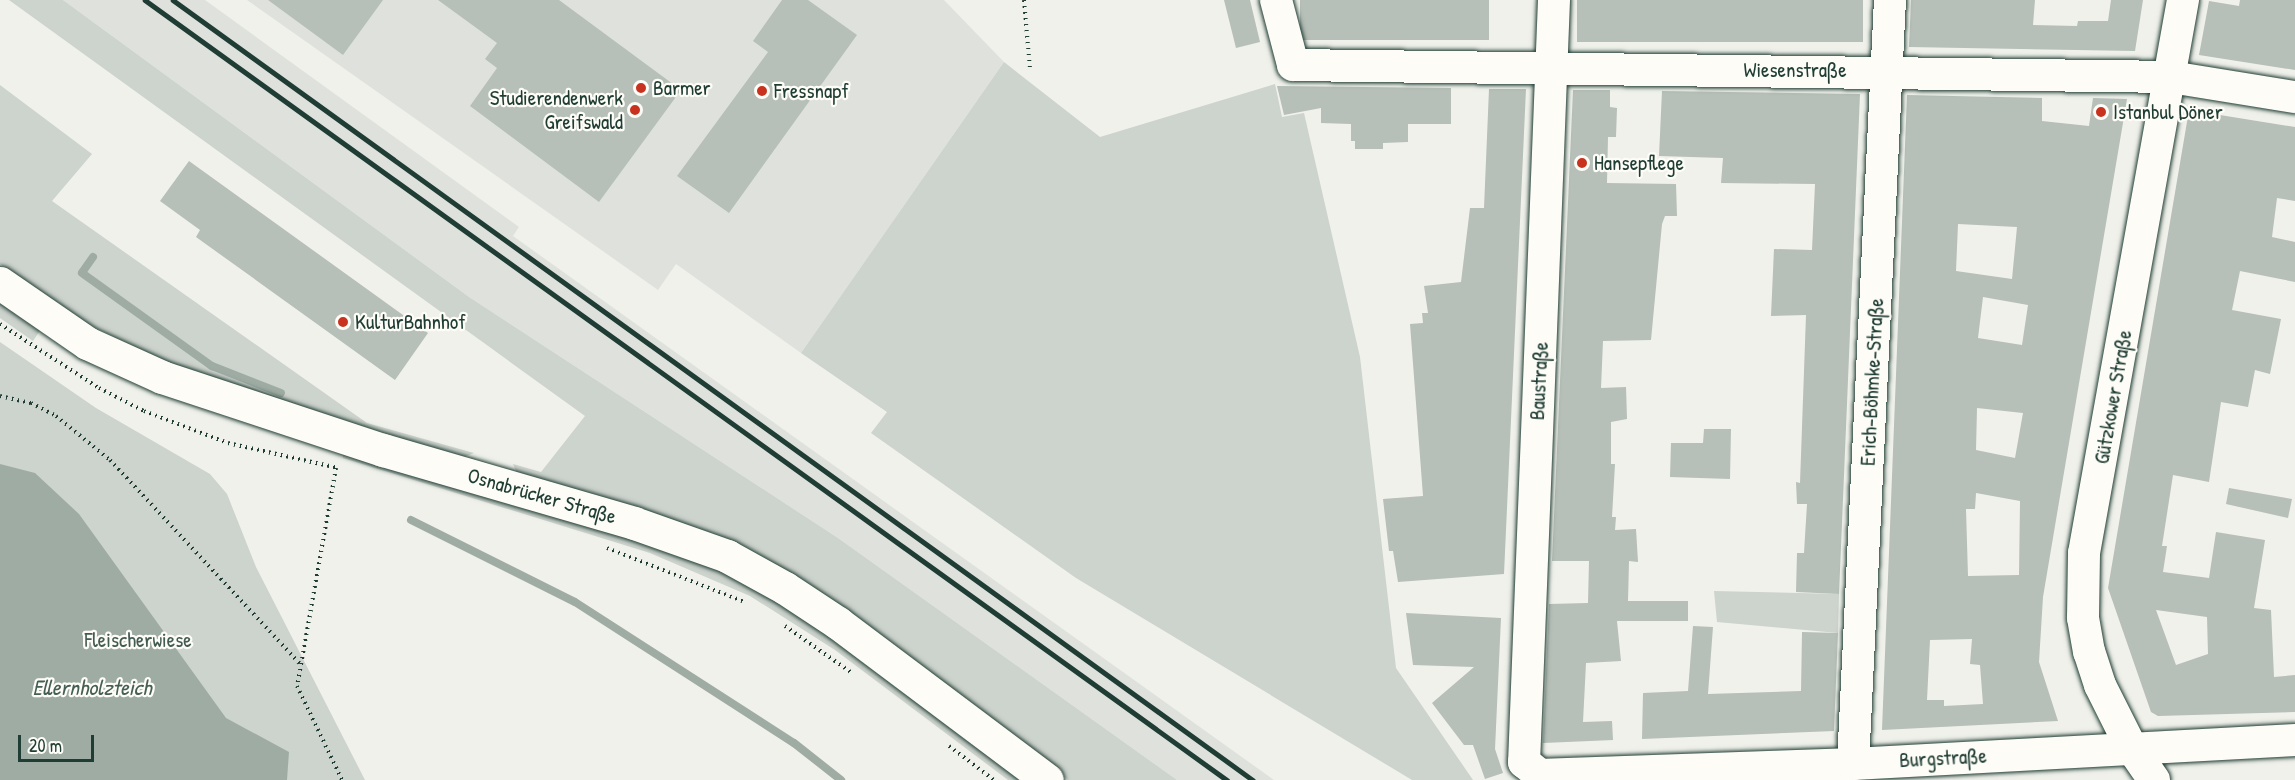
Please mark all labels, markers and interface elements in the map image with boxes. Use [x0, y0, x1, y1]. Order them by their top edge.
street label: Wiesenstraße [1743, 57, 1847, 83]
place label: Barmer [653, 75, 711, 101]
place label: Fressnapf [774, 78, 849, 104]
marker: Barmer [634, 81, 648, 95]
marker: Fressnapf [755, 84, 769, 98]
place label: Studierendenwerk Greifswald [490, 85, 623, 135]
place label: Istanbul Döner [2113, 99, 2223, 125]
marker: Studierendenwerk Greifswald [628, 103, 642, 117]
marker: Istanbul Döner [2094, 105, 2108, 119]
place label: Hansepflege [1594, 150, 1684, 176]
marker: Hansepflege [1575, 156, 1589, 170]
street label: Erich-Böhmke-Straße [1855, 297, 1889, 467]
place label: KulturBahnhof [355, 309, 466, 335]
marker: KulturBahnhof [336, 315, 350, 329]
street label: Gützkower Straße [2089, 328, 2137, 466]
street label: Baustraße [1524, 341, 1554, 421]
street label: Osnabrücker Straße [465, 463, 619, 529]
park label: Fleischerwiese [84, 627, 192, 653]
water label: Ellernholzteich [33, 675, 151, 701]
scale bar [21, 723, 98, 761]
text: 20 m [29, 733, 62, 758]
street label: Burgstraße [1899, 743, 1987, 773]

